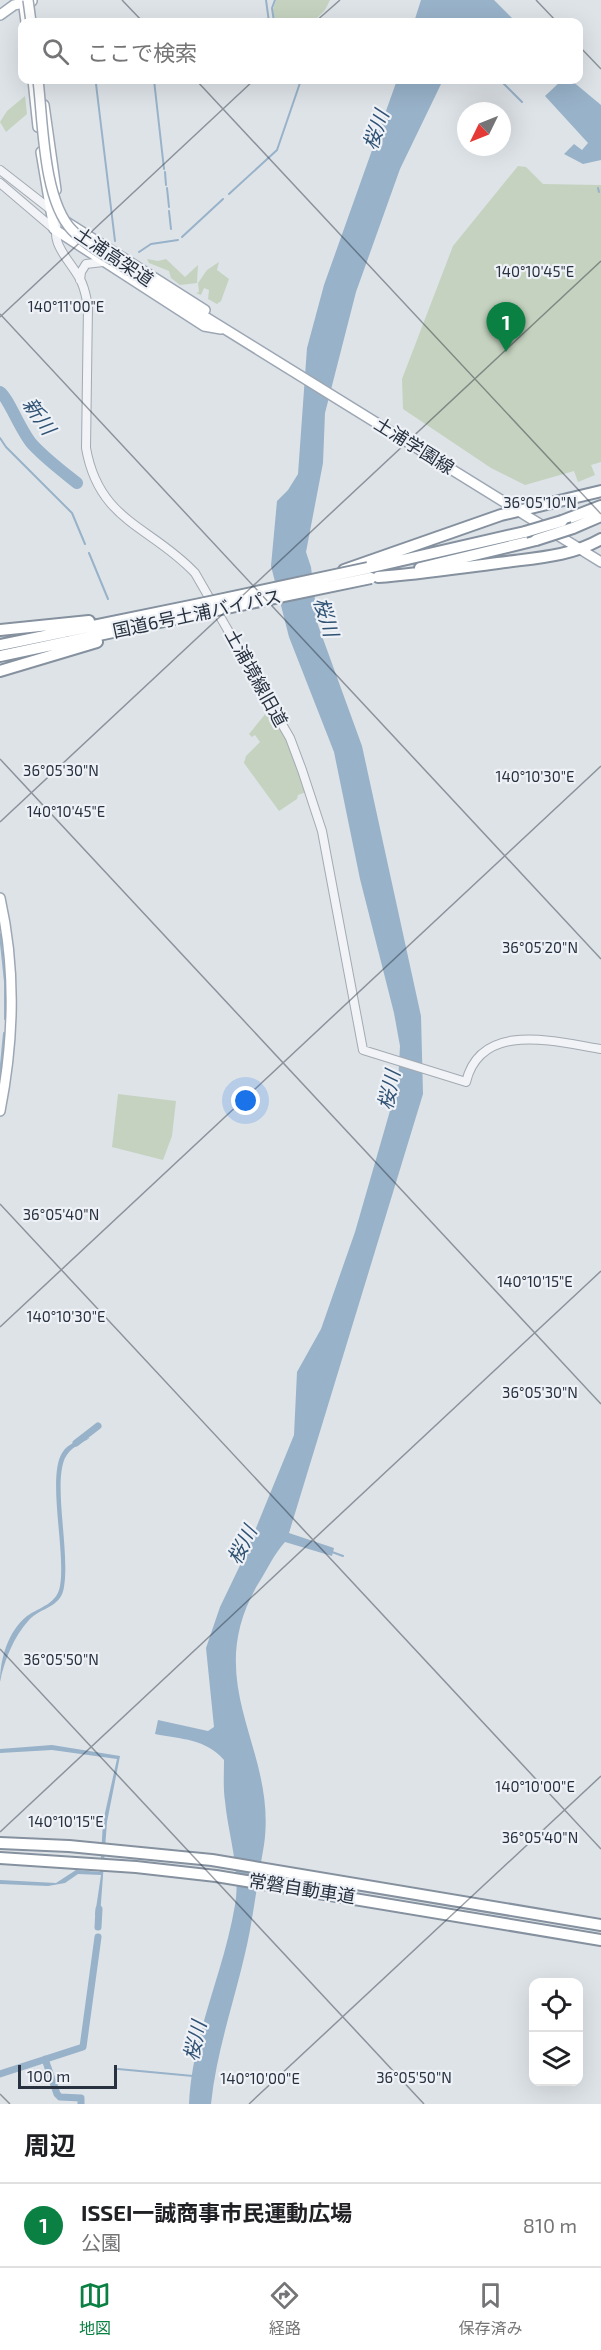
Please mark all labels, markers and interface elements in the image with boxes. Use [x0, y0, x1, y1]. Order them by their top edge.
search box [18, 18, 583, 84]
icon: search [39, 35, 72, 68]
text: ここで検索 [87, 39, 197, 65]
north arrow [457, 102, 511, 156]
water label: 桜川 [357, 105, 394, 152]
street label: 土浦高架道 [71, 222, 158, 290]
text: 140°10'45"E [496, 262, 574, 280]
text: 140°11'00"E [28, 297, 104, 315]
pin: 1 [486, 302, 526, 352]
water label: 新川 [19, 392, 62, 440]
street label: 土浦学園線 [371, 412, 459, 478]
text: 36°05'10"N [503, 493, 577, 511]
street label: 国道6号土浦バイパス [110, 584, 283, 642]
water label: 桜川 [310, 594, 345, 641]
street label: 土浦境線旧道 [221, 625, 293, 730]
text: 36°05'30"N [23, 761, 99, 779]
text: 140°10'30"E [496, 767, 574, 785]
text: 140°10'45"E [27, 802, 105, 820]
text: 36°05'20"N [502, 938, 578, 956]
water label: 桜川 [372, 1066, 404, 1112]
your location [231, 1086, 260, 1115]
text: 36°05'40"N [23, 1205, 99, 1223]
text: 140°10'15"E [497, 1272, 573, 1290]
text: 140°10'30"E [27, 1307, 105, 1325]
text: 36°05'30"N [502, 1383, 578, 1401]
water label: 桜川 [221, 1519, 262, 1568]
text: 36°05'50"N [23, 1650, 99, 1668]
text: 140°10'00"E [495, 1777, 575, 1795]
text: 140°10'15"E [28, 1812, 104, 1830]
text: 36°05'40"N [502, 1828, 578, 1846]
street label: 常磐自動車道 [247, 1869, 357, 1907]
map controls [529, 1978, 583, 2086]
button: locate [529, 1978, 583, 2032]
water label: 桜川 [178, 2017, 211, 2063]
button: layers [529, 2032, 583, 2086]
scale bar [18, 2062, 117, 2090]
text: 100 m [27, 2066, 70, 2085]
text: 36°05'50"N [376, 2068, 452, 2086]
text: 140°10'00"E [220, 2069, 300, 2087]
text: 周辺 [24, 2129, 76, 2160]
text: ISSEI一誠商事市民運動広場 [81, 2199, 352, 2225]
text: 1 [39, 2213, 48, 2237]
text: 810 m [523, 2213, 577, 2237]
text: 公園 [81, 2230, 121, 2254]
tab: 地図 [78, 2279, 111, 2339]
tab: 経路 [268, 2279, 301, 2339]
tab: 保存済み [458, 2279, 522, 2339]

